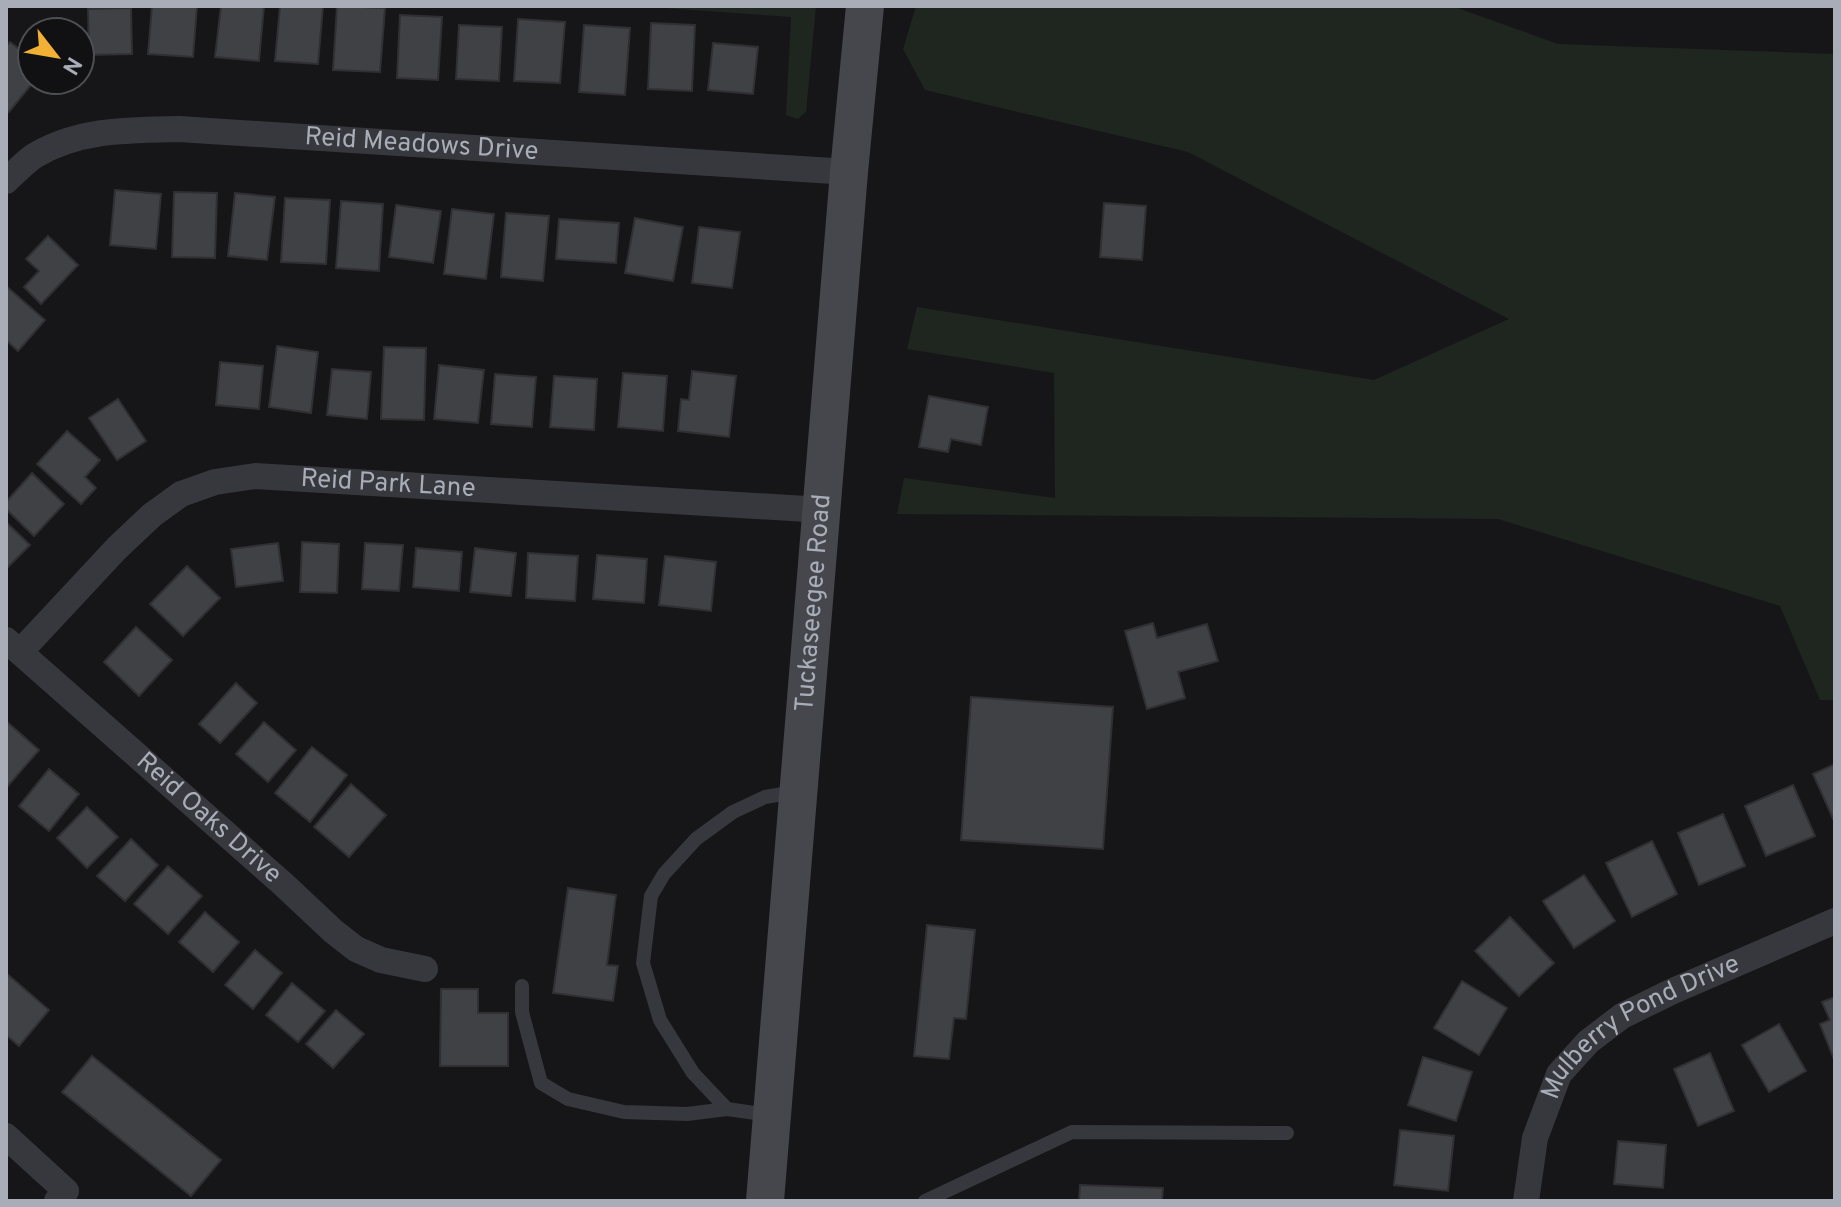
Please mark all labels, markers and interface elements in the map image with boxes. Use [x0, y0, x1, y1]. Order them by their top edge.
north arrow [16, 16, 96, 96]
text: N [55, 51, 87, 79]
street label: Reid Meadows Drive [304, 121, 539, 169]
street label: Reid Park Lane [300, 462, 477, 506]
street label: Tuckaseegee Road [788, 493, 839, 713]
street label: Reid Oaks Drive [129, 745, 288, 891]
street label: Mulberry Pond Drive [1534, 948, 1745, 1104]

